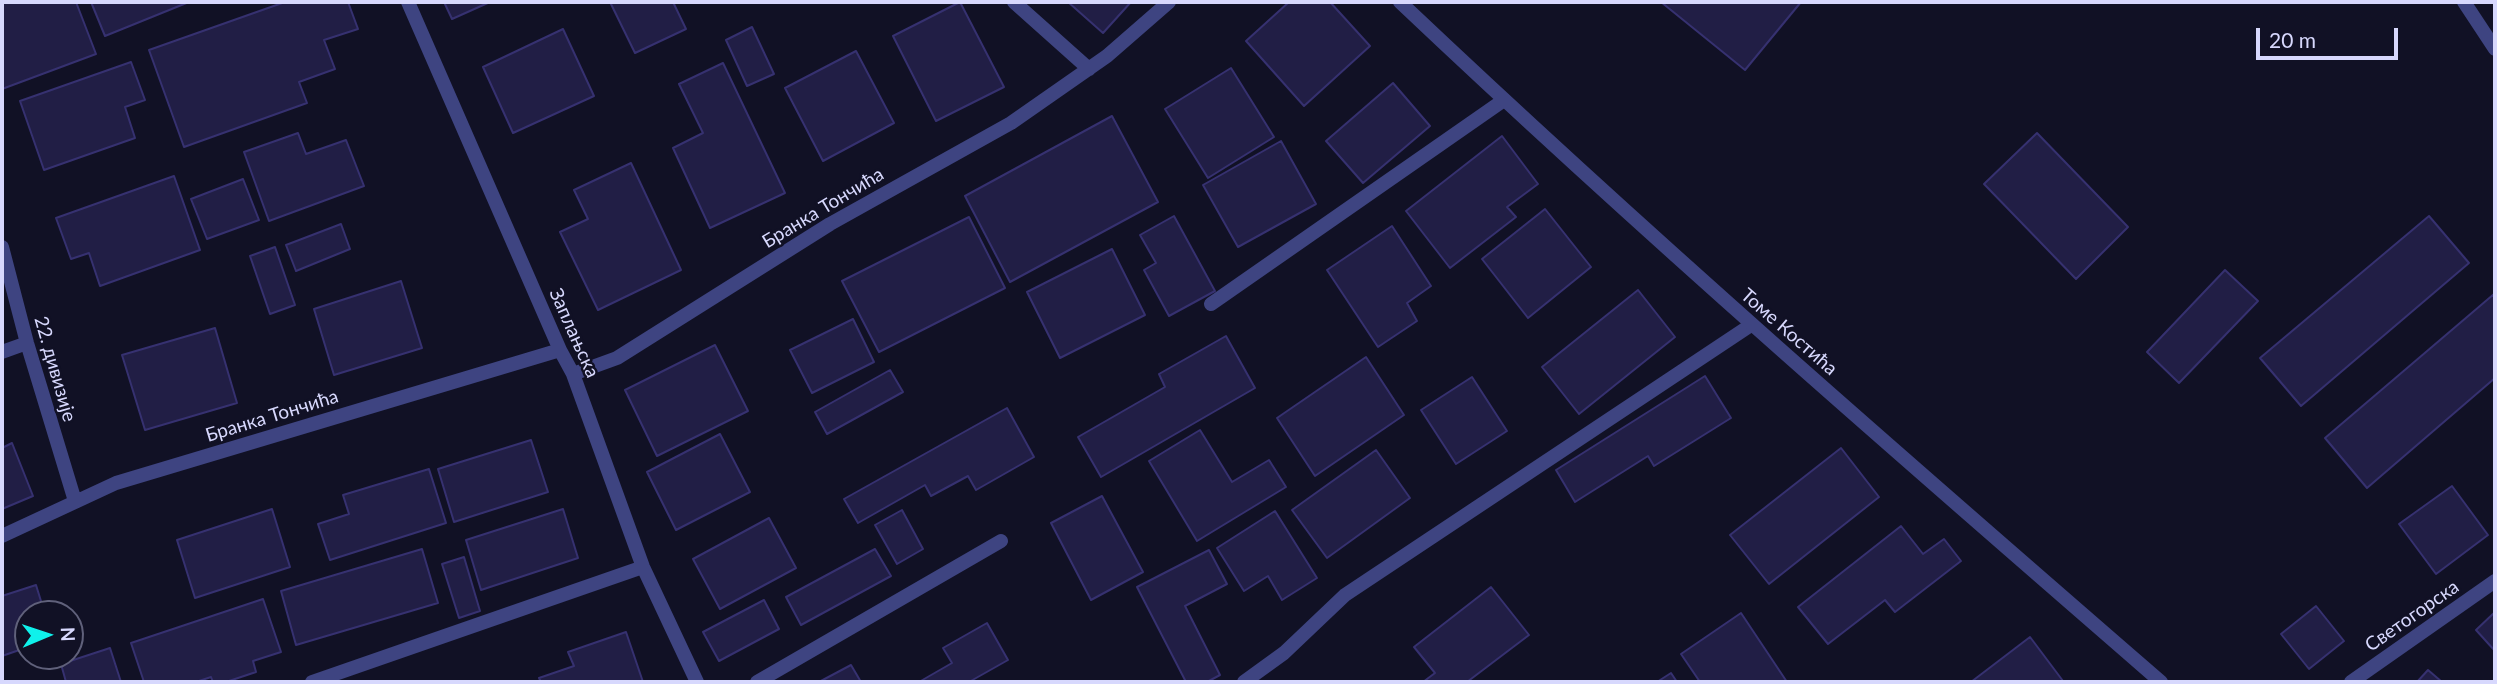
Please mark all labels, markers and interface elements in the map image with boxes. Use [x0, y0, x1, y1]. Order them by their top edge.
scale bar [2259, 14, 2401, 58]
text: 20 m [2269, 27, 2316, 52]
street label: Бранка Тончића [758, 163, 888, 253]
street label: Томе Костића [1736, 284, 1842, 380]
street label: Заплањска [544, 285, 604, 381]
street label: 22. дивизије [29, 314, 81, 424]
street label: Бранка Тончића [203, 385, 341, 447]
street label: Светогорска [2361, 575, 2463, 657]
north arrow [14, 600, 84, 670]
text: N [57, 627, 80, 642]

